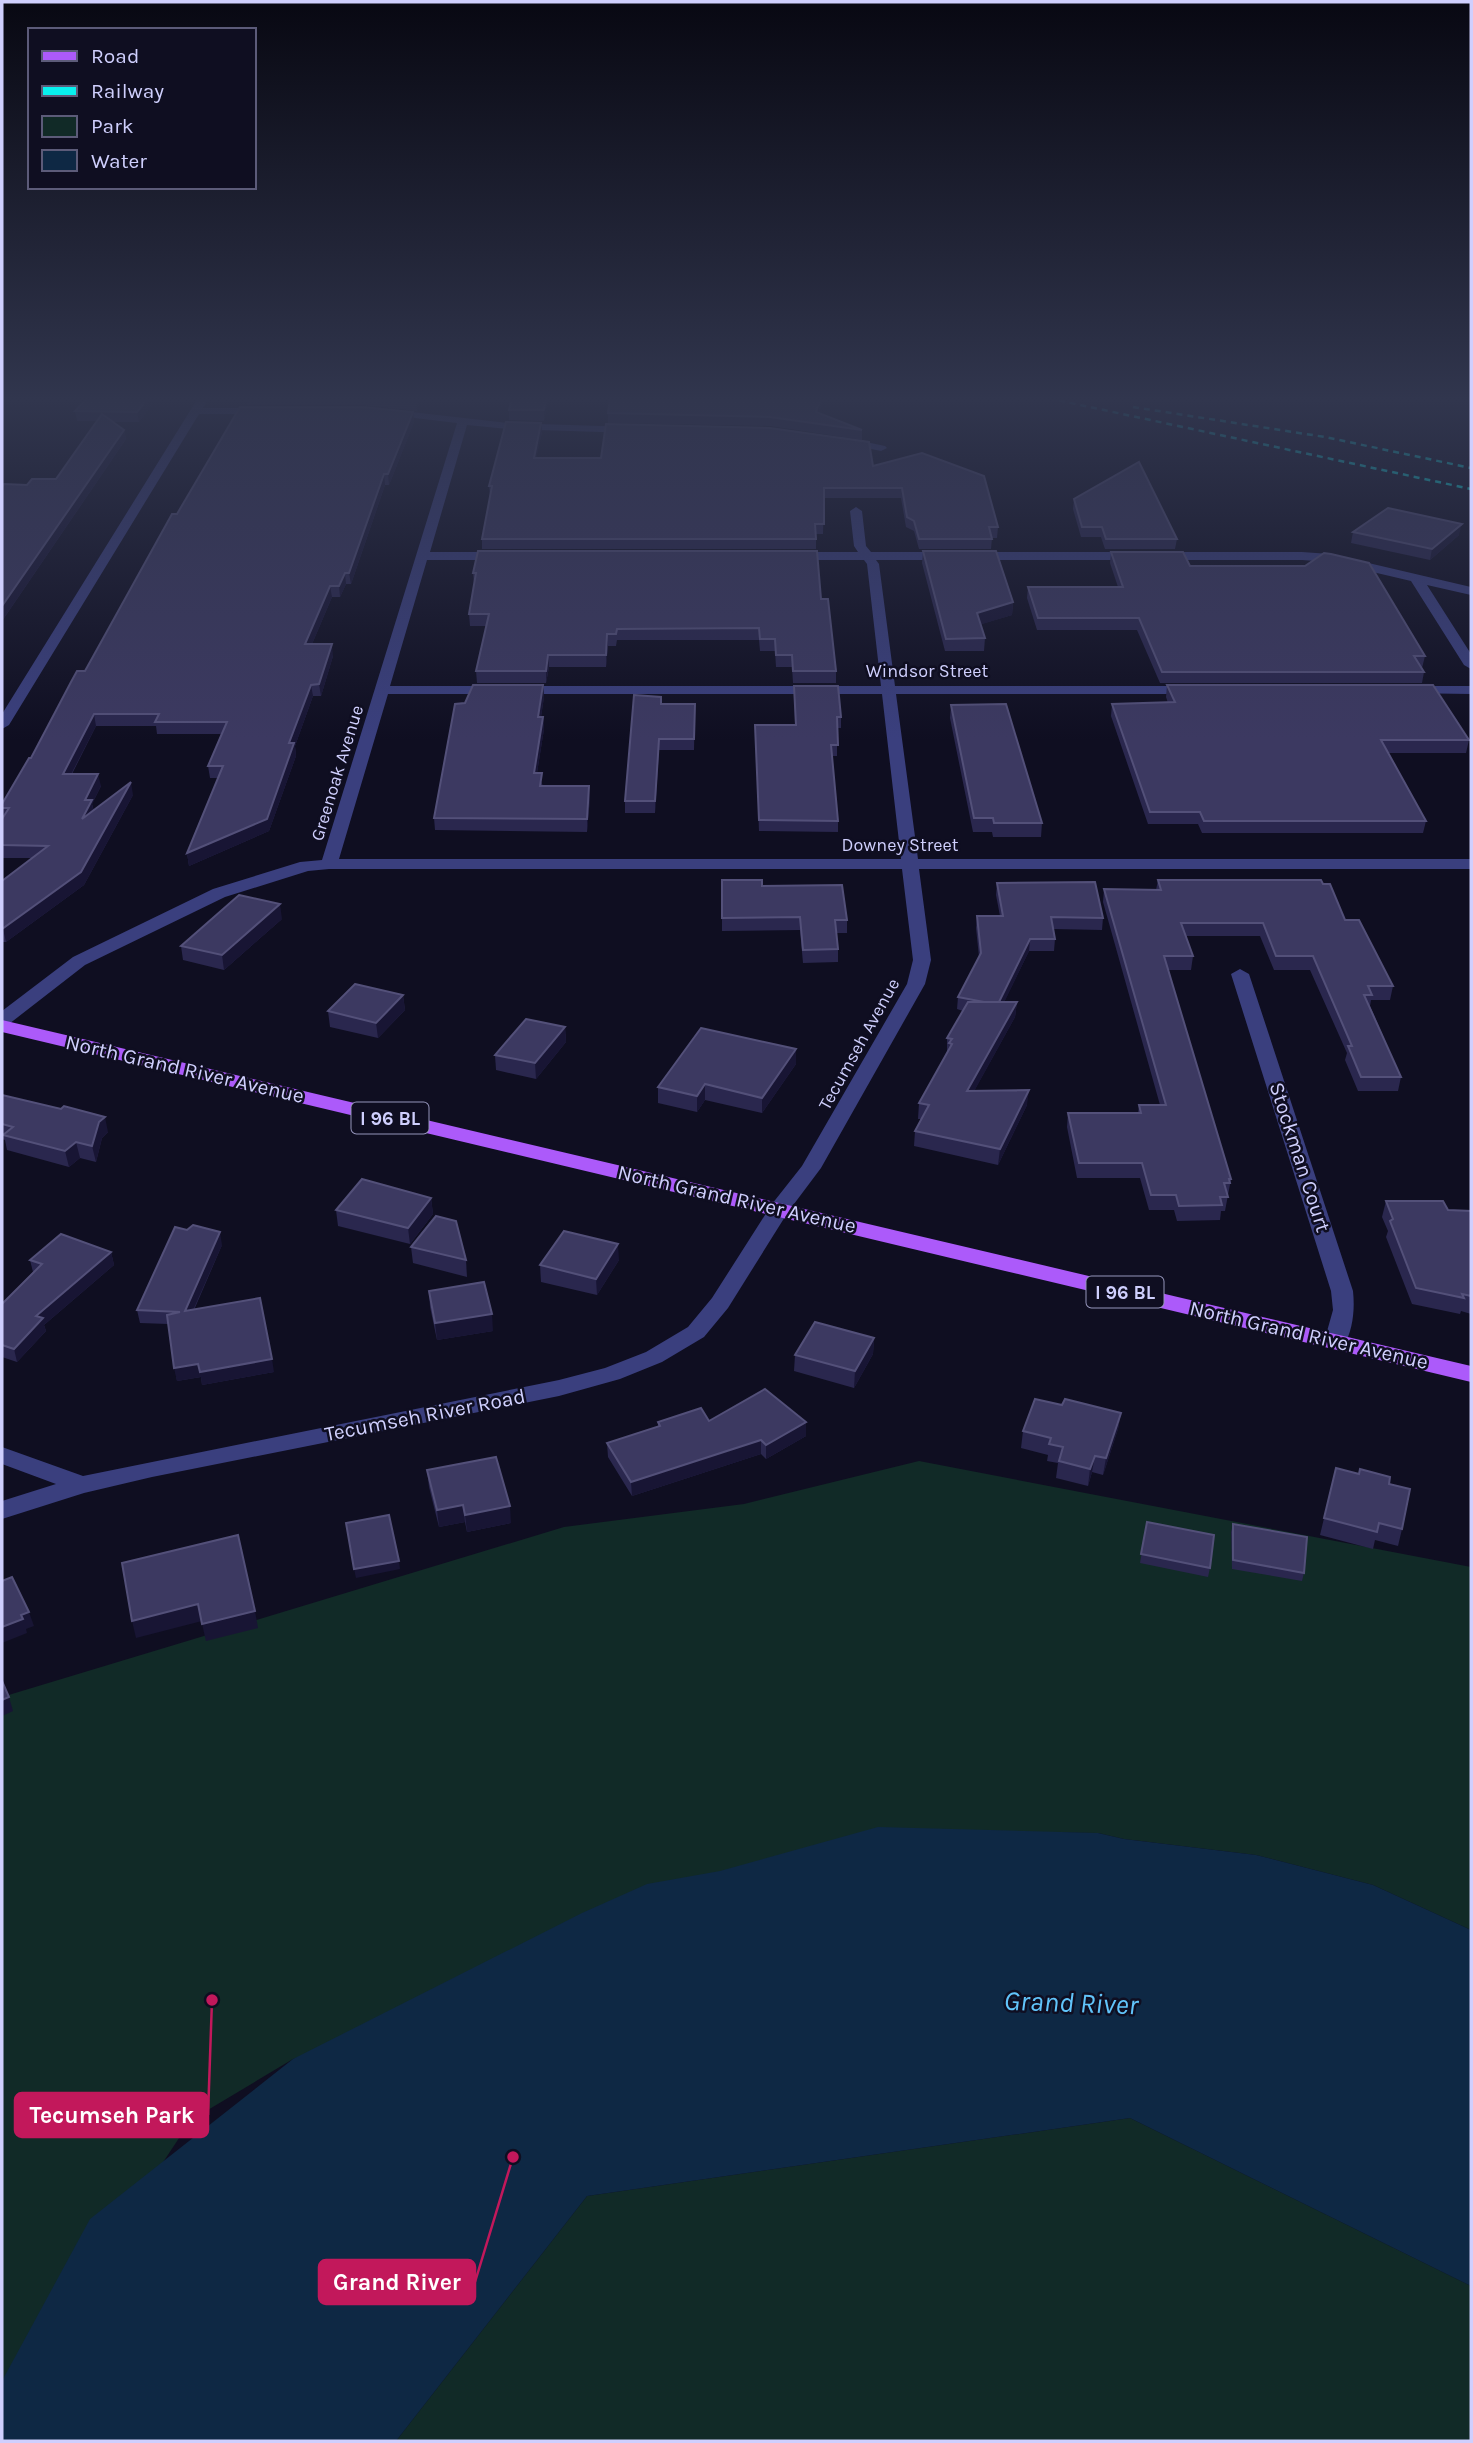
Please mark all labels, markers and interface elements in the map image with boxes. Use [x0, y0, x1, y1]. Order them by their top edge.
legend [28, 28, 256, 189]
text: Road [91, 44, 139, 68]
text: Railway [91, 79, 164, 103]
text: Park [91, 114, 134, 138]
text: Water [91, 149, 147, 173]
street label: Windsor Street [866, 660, 988, 682]
street label: Greenoak Avenue [306, 702, 368, 844]
street label: Downey Street [842, 834, 959, 856]
street label: Tecumseh Avenue [814, 974, 904, 1114]
street label: North Grand River Avenue [63, 1030, 307, 1108]
street label: Stockman Court [1264, 1079, 1336, 1235]
road number: I 96 BL [352, 1102, 428, 1134]
street label: North Grand River Avenue [615, 1160, 859, 1238]
road number: I 96 BL [1086, 1276, 1164, 1308]
street label: North Grand River Avenue [1187, 1296, 1431, 1374]
street label: Tecumseh River Road [323, 1384, 527, 1446]
water label: Grand River [1003, 1984, 1140, 2021]
callout: Tecumseh Park [15, 2093, 208, 2137]
text: Tecumseh Park [30, 2102, 195, 2129]
callout: Grand River [319, 2260, 475, 2304]
text: Grand River [333, 2269, 461, 2296]

